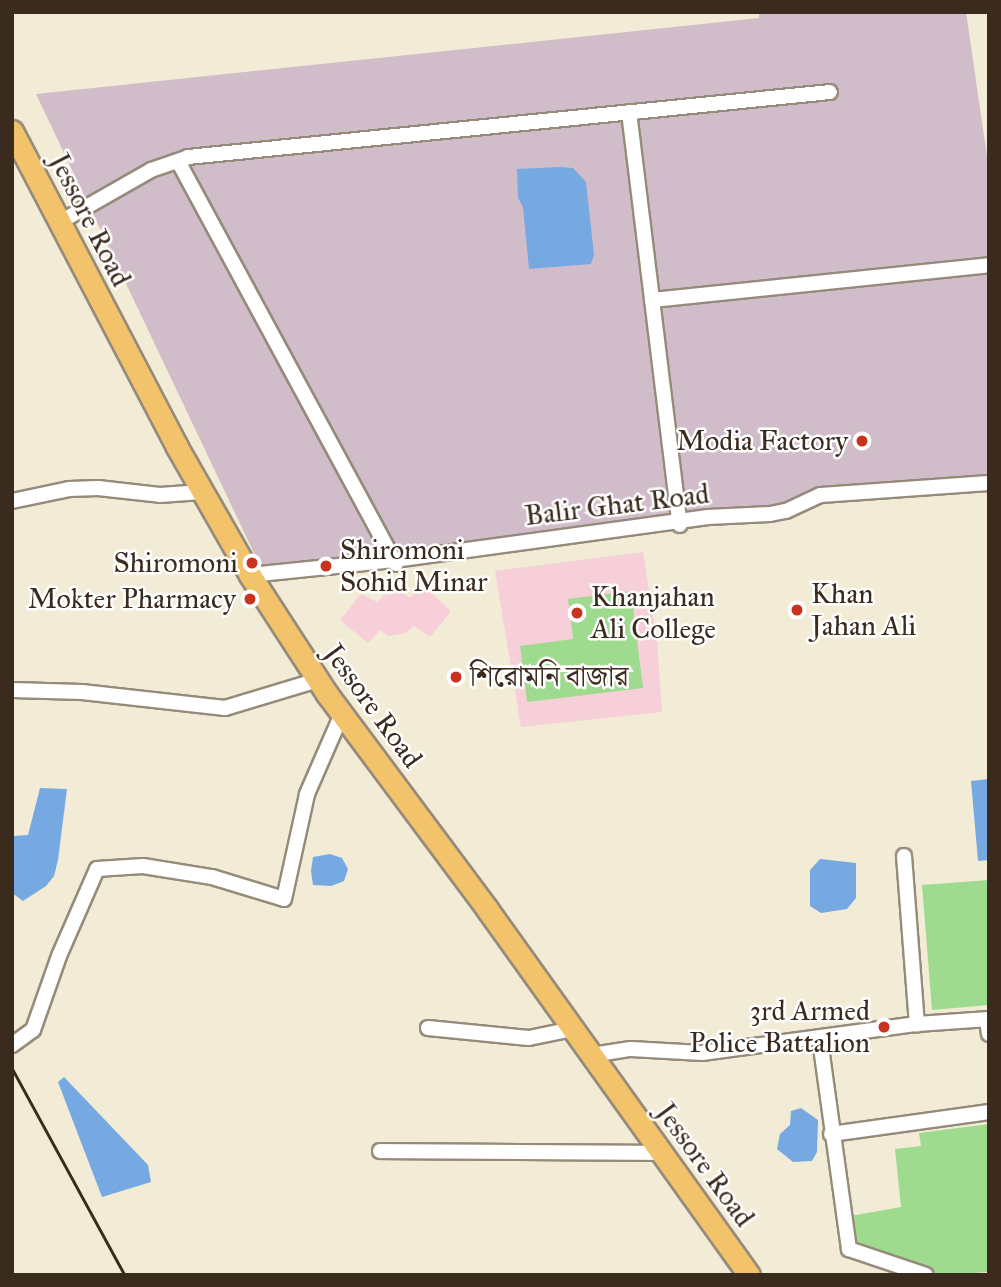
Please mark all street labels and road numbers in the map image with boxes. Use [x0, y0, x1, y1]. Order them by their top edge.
street label: Jessore Road [42, 148, 138, 292]
street label: Balir Ghat Road [523, 477, 711, 533]
street label: Jessore Road [317, 638, 429, 774]
street label: Jessore Road [649, 1097, 761, 1233]

